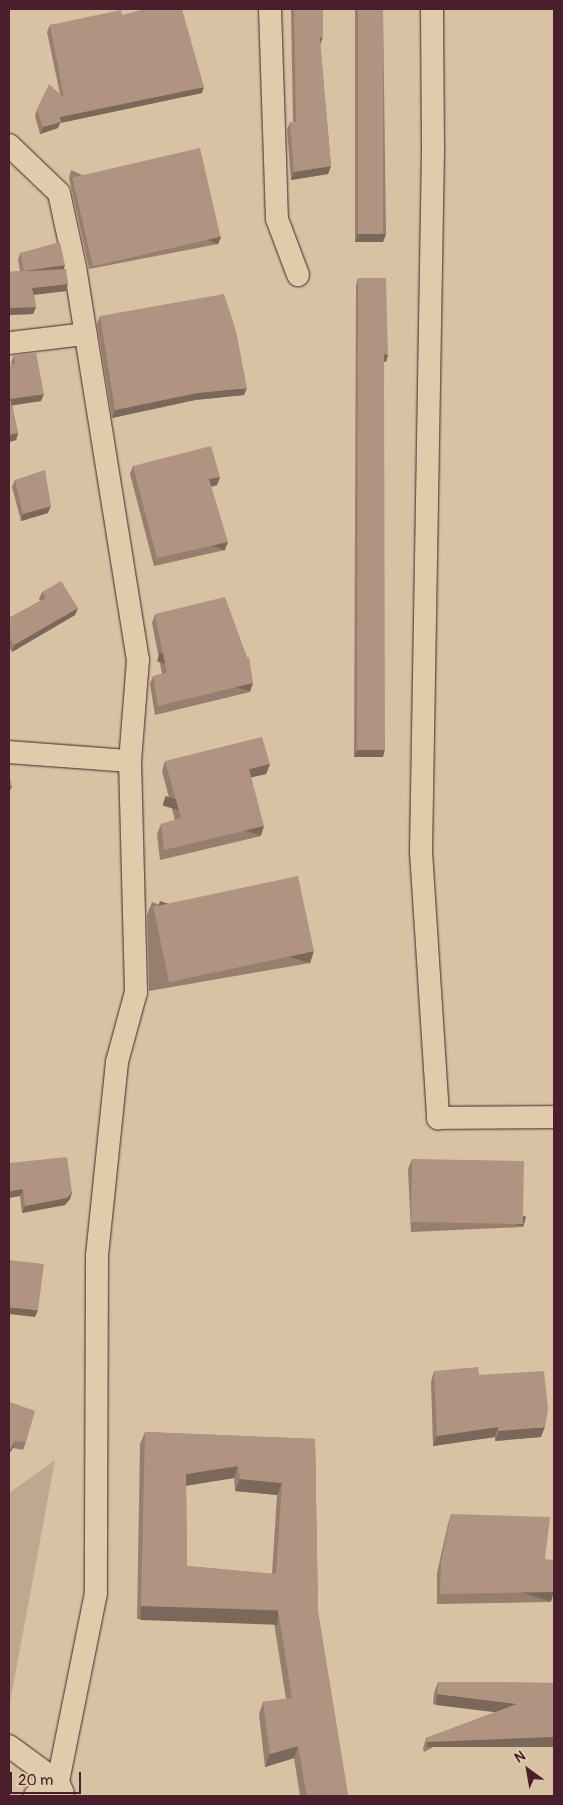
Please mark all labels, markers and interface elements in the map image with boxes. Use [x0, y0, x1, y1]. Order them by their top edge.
north arrow [503, 1745, 553, 1795]
text: N [511, 1747, 528, 1767]
scale bar [12, 1762, 84, 1794]
text: 20 m [18, 1771, 53, 1790]

